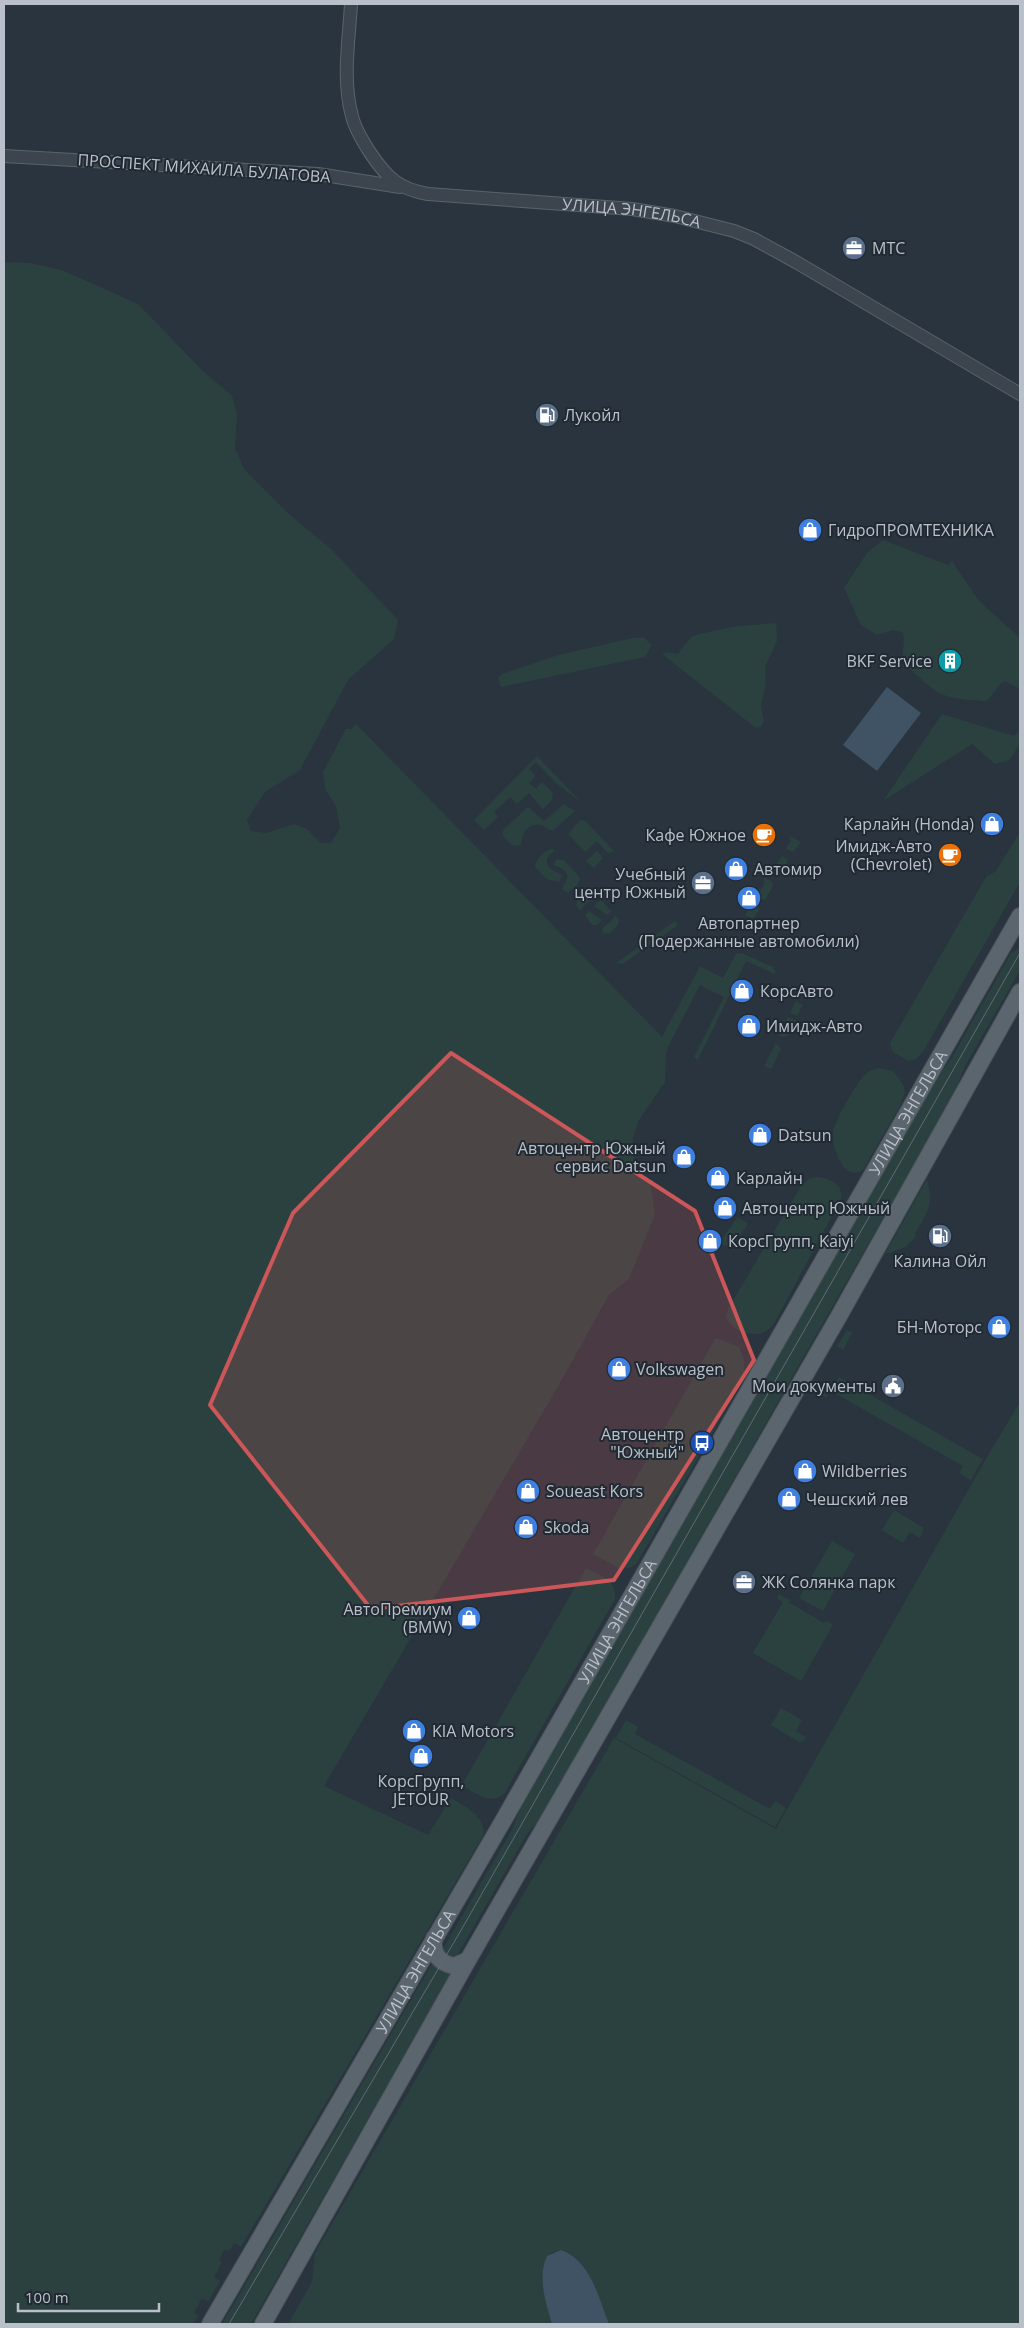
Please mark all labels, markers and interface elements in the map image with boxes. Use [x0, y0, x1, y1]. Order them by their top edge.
street label: ПРОСПЕКТ МИХАИЛА БУЛАТОВА [77, 148, 332, 188]
street label: УЛИЦА ЭНГЕЛЬСА [561, 193, 704, 233]
office icon: МТС [841, 235, 867, 261]
place label: МТС [872, 237, 905, 259]
fuel station icon: Лукойл [534, 402, 560, 428]
place label: Лукойл [564, 404, 620, 426]
shop icon: ГидроПРОМТЕХНИКА [797, 517, 823, 543]
place label: ГидроПРОМТЕХНИКА [828, 519, 995, 541]
building icon: BKF Service [937, 648, 963, 674]
place label: BKF Service [846, 650, 932, 672]
shop icon: Карлайн (Honda) [979, 811, 1005, 837]
place label: Карлайн (Honda) [844, 813, 974, 835]
cafe icon: Кафе Южное [751, 822, 777, 848]
place label: Кафе Южное [646, 824, 746, 846]
place label: Имидж-Авто (Chevrolet) [835, 835, 932, 875]
cafe icon: Имидж-Авто (Chevrolet) [937, 842, 963, 868]
shop icon: Автомир [723, 856, 749, 882]
place label: Автомир [754, 858, 822, 880]
place label: Учебный центр Южный [574, 863, 686, 903]
office icon: Учебный центр Южный [690, 870, 716, 896]
shop icon: Автопартнер (Подержанные автомобили) [736, 885, 762, 911]
place label: Автопартнер (Подержанные автомобили) [639, 912, 860, 952]
shop icon: КорсАвто [729, 978, 755, 1004]
place label: КорсАвто [760, 980, 833, 1002]
shop icon: Имидж-Авто [736, 1013, 762, 1039]
place label: Имидж-Авто [766, 1015, 863, 1037]
street label: УЛИЦА ЭНГЕЛЬСА [863, 1046, 952, 1179]
shop icon: Datsun [747, 1122, 773, 1148]
place label: Datsun [778, 1124, 831, 1146]
place label: Автоцентр Южный сервис Datsun [518, 1137, 666, 1177]
shop icon: Автоцентр Южный сервис Datsun [671, 1144, 697, 1170]
shop icon: Карлайн [705, 1165, 731, 1191]
place label: Карлайн [736, 1167, 803, 1189]
shop icon: Автоцентр Южный [712, 1195, 738, 1221]
place label: Автоцентр Южный [742, 1197, 890, 1219]
fuel station icon: Калина Ойл [927, 1223, 953, 1249]
shop icon: КорсГрупп, Kaiyi [697, 1228, 723, 1254]
place label: КорсГрупп, Kaiyi [728, 1230, 854, 1252]
place label: Калина Ойл [894, 1250, 986, 1272]
shop icon: БН-Моторс [986, 1314, 1012, 1340]
place label: БН-Моторс [897, 1316, 982, 1338]
shop icon: Volkswagen [606, 1356, 632, 1382]
place label: Volkswagen [636, 1358, 724, 1380]
public building icon: Мои документы [880, 1373, 906, 1399]
place label: Мои документы [752, 1375, 876, 1397]
place label: Автоцентр "Южный" [601, 1423, 684, 1463]
bus stop icon: Автоцентр "Южный" [689, 1430, 715, 1456]
shop icon: Wildberries [792, 1458, 818, 1484]
place label: Wildberries [822, 1460, 907, 1482]
shop icon: Soueast Kors [515, 1478, 541, 1504]
place label: Soueast Kors [546, 1480, 643, 1502]
shop icon: Чешский лев [776, 1486, 802, 1512]
place label: Чешский лев [806, 1488, 908, 1510]
shop icon: Skoda [513, 1514, 539, 1540]
place label: Skoda [544, 1516, 589, 1538]
street label: УЛИЦА ЭНГЕЛЬСА [573, 1554, 662, 1688]
office icon: ЖК Солянка парк [731, 1569, 757, 1595]
place label: ЖК Солянка парк [762, 1571, 896, 1593]
place label: АвтоПремиум (BMW) [343, 1598, 452, 1638]
shop icon: АвтоПремиум (BMW) [456, 1605, 482, 1631]
shop icon: KIA Motors [401, 1718, 427, 1744]
place label: KIA Motors [432, 1720, 514, 1742]
shop icon: КорсГрупп, JETOUR [408, 1743, 434, 1769]
place label: КорсГрупп, JETOUR [378, 1770, 464, 1810]
street label: УЛИЦА ЭНГЕЛЬСА [371, 1905, 461, 2038]
scale bar [18, 2280, 159, 2312]
text: 100 m [25, 2287, 69, 2307]

